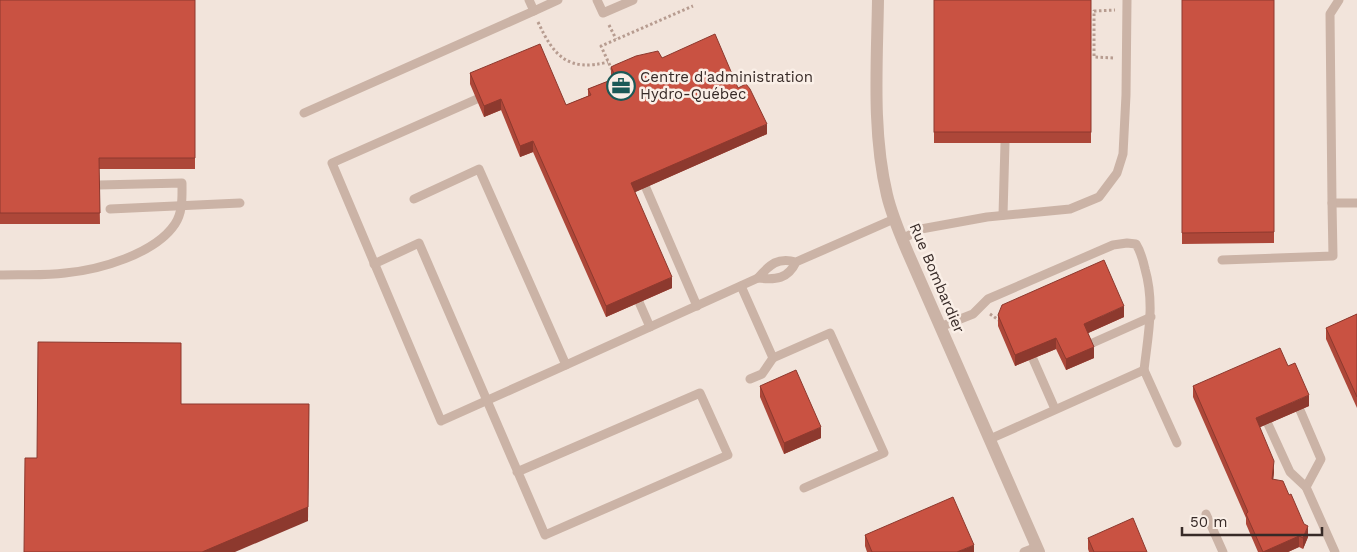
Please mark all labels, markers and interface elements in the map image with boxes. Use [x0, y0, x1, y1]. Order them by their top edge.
place label: Centre d'administration Hydro-Québec [640, 68, 813, 103]
office icon: Centre d'administration Hydro-Québec [606, 71, 636, 101]
street label: Rue Bombardier [906, 220, 968, 336]
scale bar [1182, 504, 1322, 536]
text: 50 m [1190, 513, 1227, 531]

